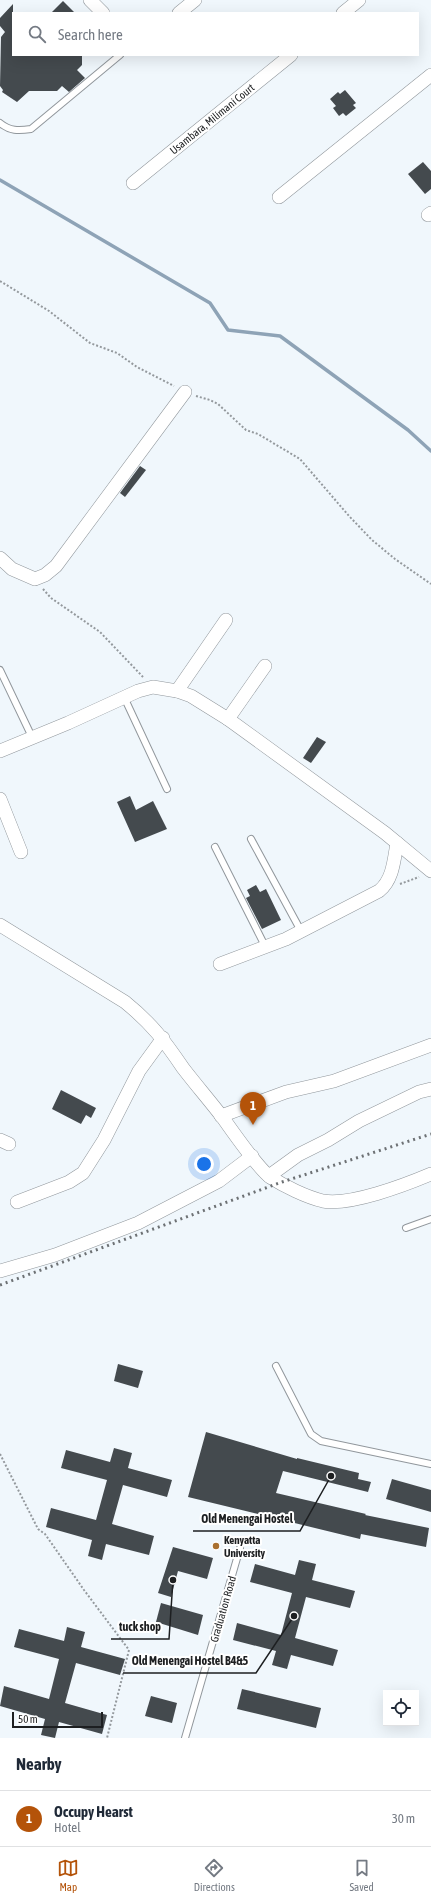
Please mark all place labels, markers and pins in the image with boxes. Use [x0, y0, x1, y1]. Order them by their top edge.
pin: 1 [240, 1092, 266, 1125]
callout: Old Menengai Hostel [193, 1507, 300, 1531]
place label: Kenyatta University [224, 1534, 266, 1559]
marker: Kenyatta University [211, 1541, 221, 1551]
callout: tuck shop [111, 1615, 169, 1639]
callout: Old Menengai Hostel B4&5 [123, 1649, 256, 1673]

